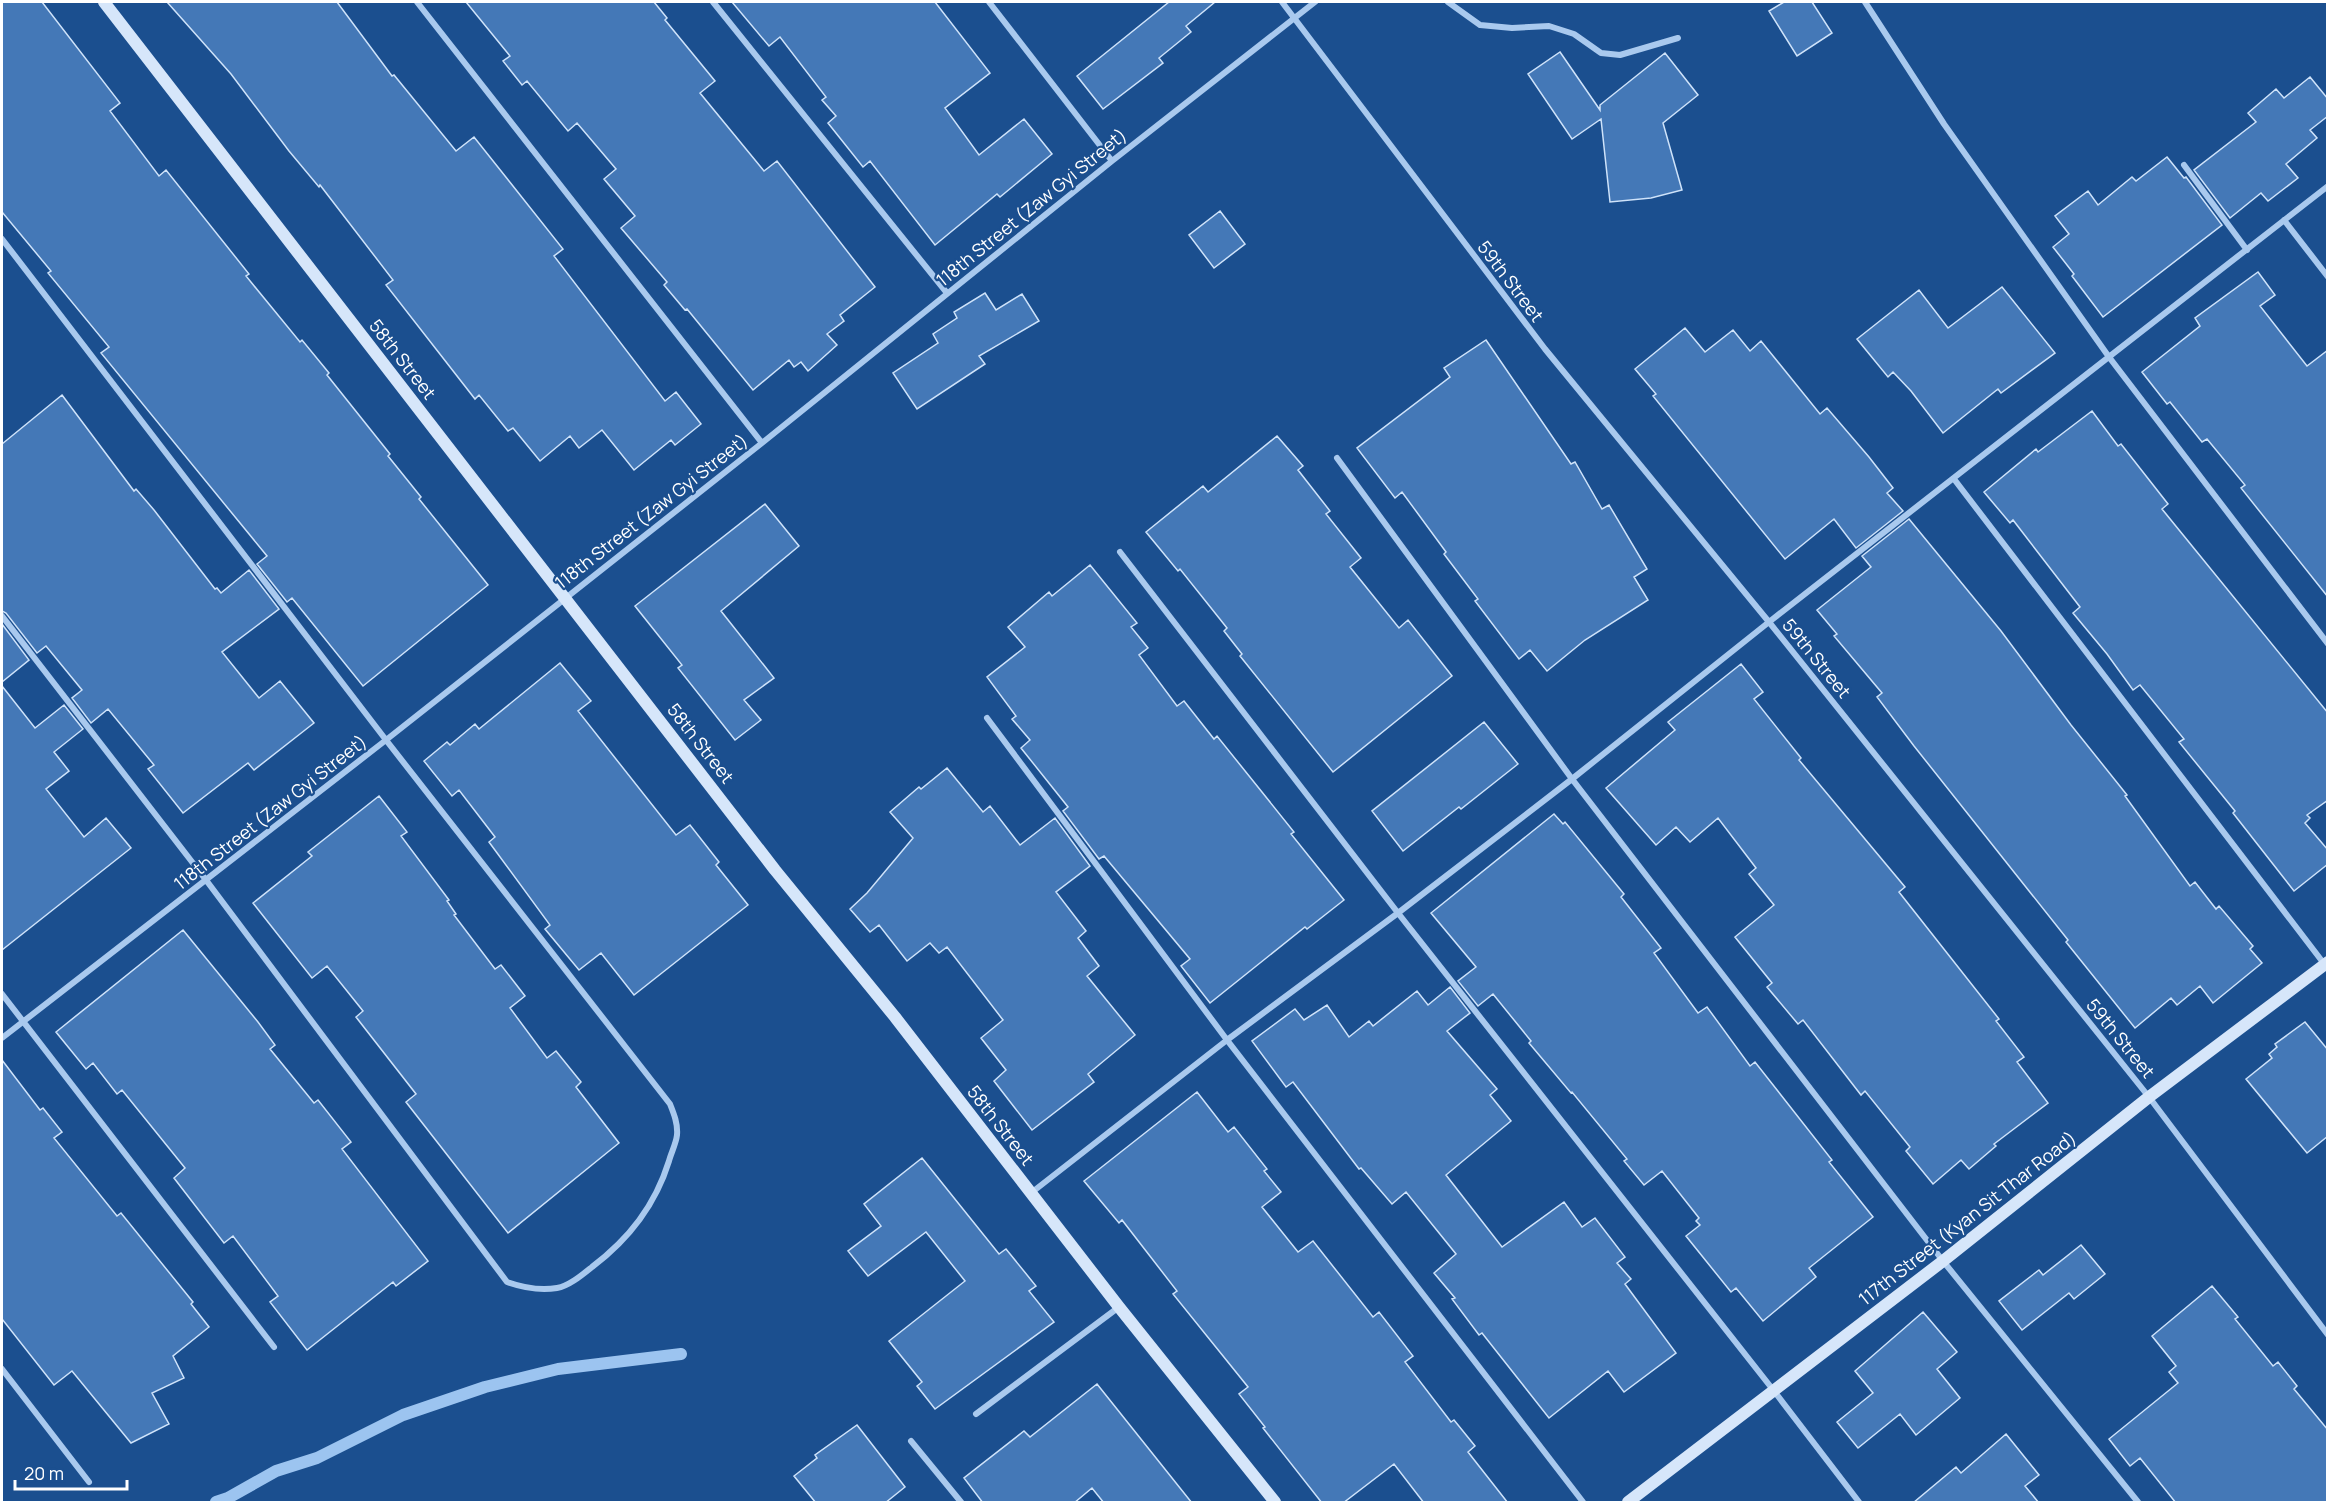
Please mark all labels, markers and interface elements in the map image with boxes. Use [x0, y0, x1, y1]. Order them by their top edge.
street label: 118th Street (Zaw Gyi Street) [931, 123, 1131, 291]
street label: 59th Street [1473, 235, 1549, 327]
street label: 58th Street [364, 314, 442, 404]
street label: 118th Street (Zaw Gyi Street) [550, 428, 752, 594]
street label: 59th Street [1777, 613, 1857, 703]
street label: 58th Street [662, 698, 740, 788]
street label: 118th Street (Zaw Gyi Street) [169, 729, 371, 895]
street label: 59th Street [2081, 993, 2161, 1083]
street label: 58th Street [962, 1080, 1040, 1170]
street label: 117th Street (Kyan Sit Thar Road) [1853, 1125, 2081, 1311]
scale bar [15, 1453, 128, 1491]
text: 20 m [24, 1461, 64, 1485]

